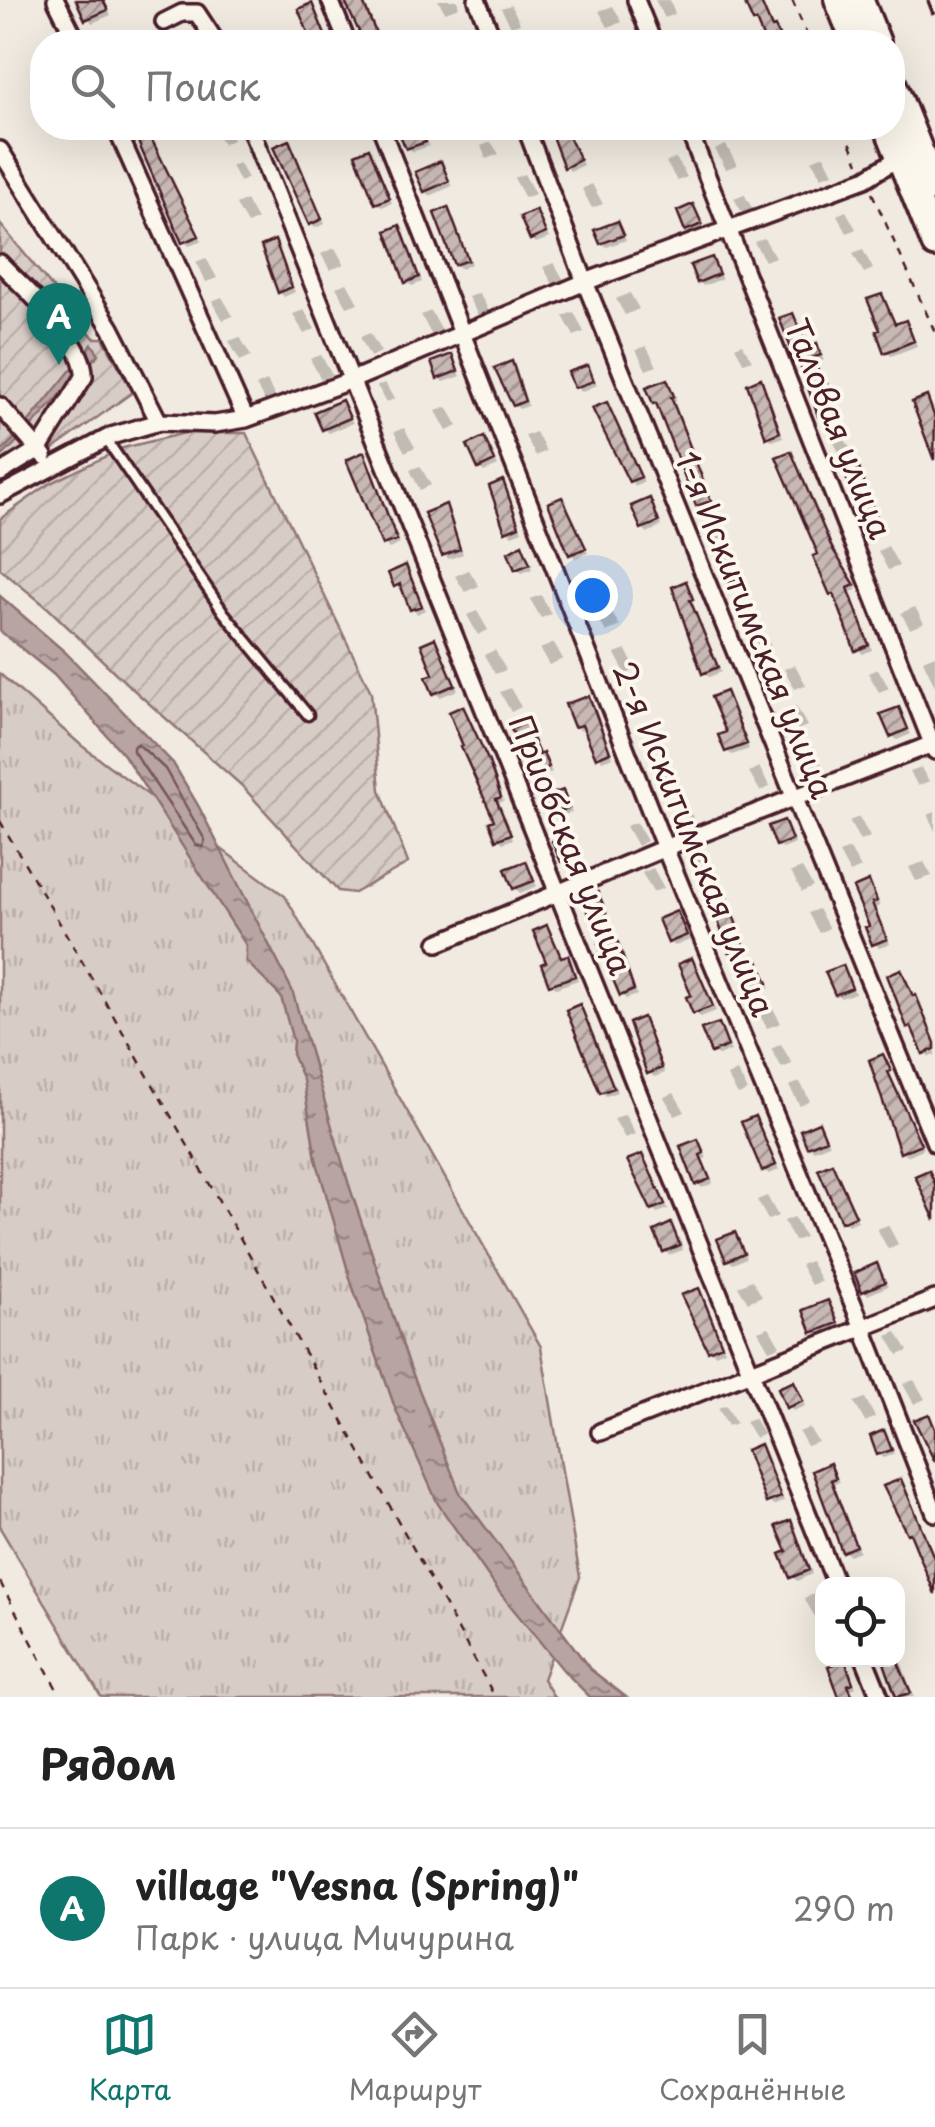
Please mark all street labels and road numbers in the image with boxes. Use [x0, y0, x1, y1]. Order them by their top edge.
street label: Таловая улица [774, 311, 906, 546]
street label: 1-я Искитимская улица [664, 443, 848, 805]
street label: 2-я Искитимская улица [602, 654, 788, 1023]
street label: Приобская улица [498, 707, 646, 982]

